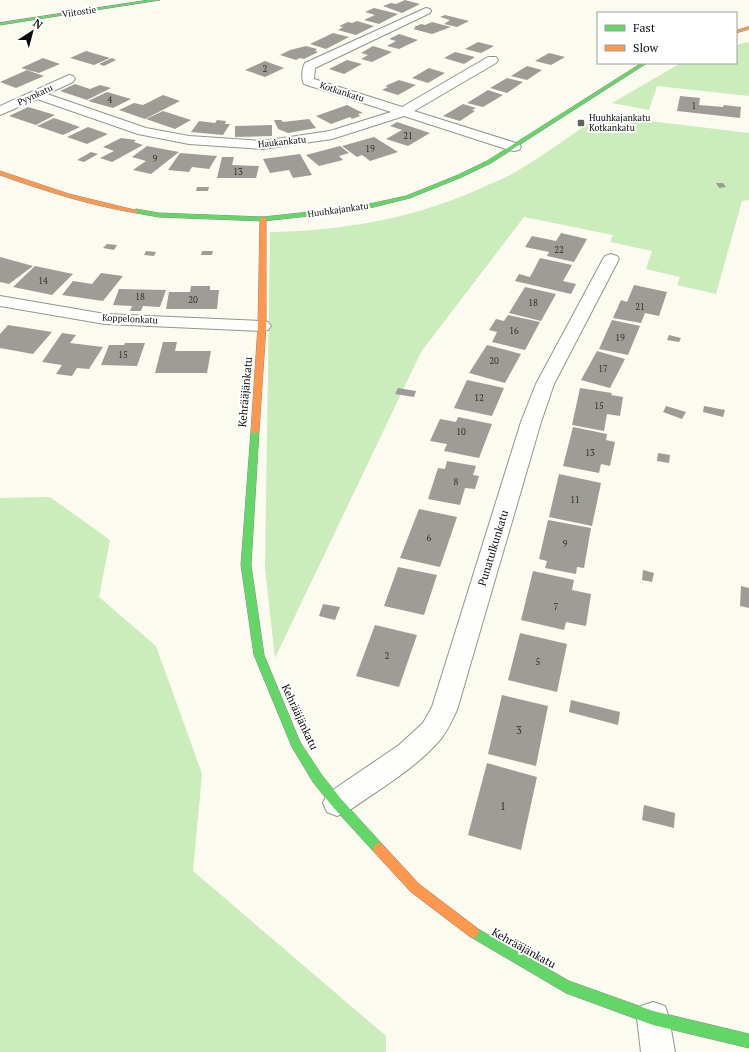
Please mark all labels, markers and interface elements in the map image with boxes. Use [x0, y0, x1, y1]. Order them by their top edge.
street label: Viitostie [61, 4, 97, 20]
north arrow [12, 12, 52, 52]
legend [597, 12, 737, 64]
text: N [30, 16, 46, 32]
text: Fast [633, 20, 656, 35]
text: Slow [633, 40, 659, 55]
house number: 2 [263, 63, 268, 75]
street label: Kotkankatu [318, 79, 366, 105]
street label: Pyynkatu [15, 82, 55, 108]
house number: 4 [108, 94, 113, 106]
house number: 1 [692, 100, 696, 112]
place label: Huuhkajankatu Kotkankatu [589, 112, 651, 134]
marker: Huuhkajankatu Kotkankatu [576, 118, 586, 128]
house number: 21 [403, 130, 413, 142]
street label: Haukankatu [257, 133, 307, 151]
house number: 19 [365, 143, 375, 155]
house number: 9 [153, 153, 158, 165]
house number: 13 [233, 166, 243, 178]
street label: Huuhkajankatu [307, 200, 369, 220]
house number: 22 [554, 244, 564, 256]
house number: 14 [38, 275, 48, 287]
house number: 18 [135, 291, 145, 303]
house number: 20 [188, 294, 198, 306]
house number: 18 [528, 297, 538, 309]
house number: 21 [635, 301, 645, 313]
street label: Koppelonkatu [102, 312, 158, 326]
house number: 16 [509, 325, 519, 337]
house number: 19 [615, 332, 625, 344]
house number: 15 [118, 349, 128, 361]
street label: Kehrääjänkatu [235, 355, 255, 428]
house number: 20 [489, 355, 499, 367]
house number: 17 [598, 363, 608, 375]
house number: 12 [474, 392, 484, 404]
house number: 15 [594, 400, 604, 412]
house number: 10 [456, 426, 466, 438]
house number: 13 [585, 447, 595, 459]
house number: 8 [454, 476, 459, 488]
house number: 11 [570, 494, 580, 506]
street label: Punatulkunkatu [475, 508, 511, 588]
house number: 6 [427, 532, 432, 544]
house number: 9 [563, 538, 568, 550]
house number: 7 [554, 601, 559, 613]
house number: 2 [385, 650, 390, 662]
house number: 5 [536, 656, 541, 668]
street label: Kehrääjänkatu [279, 682, 322, 753]
house number: 3 [516, 723, 522, 737]
house number: 1 [500, 799, 506, 813]
street label: Kehrääjänkatu [490, 925, 559, 972]

